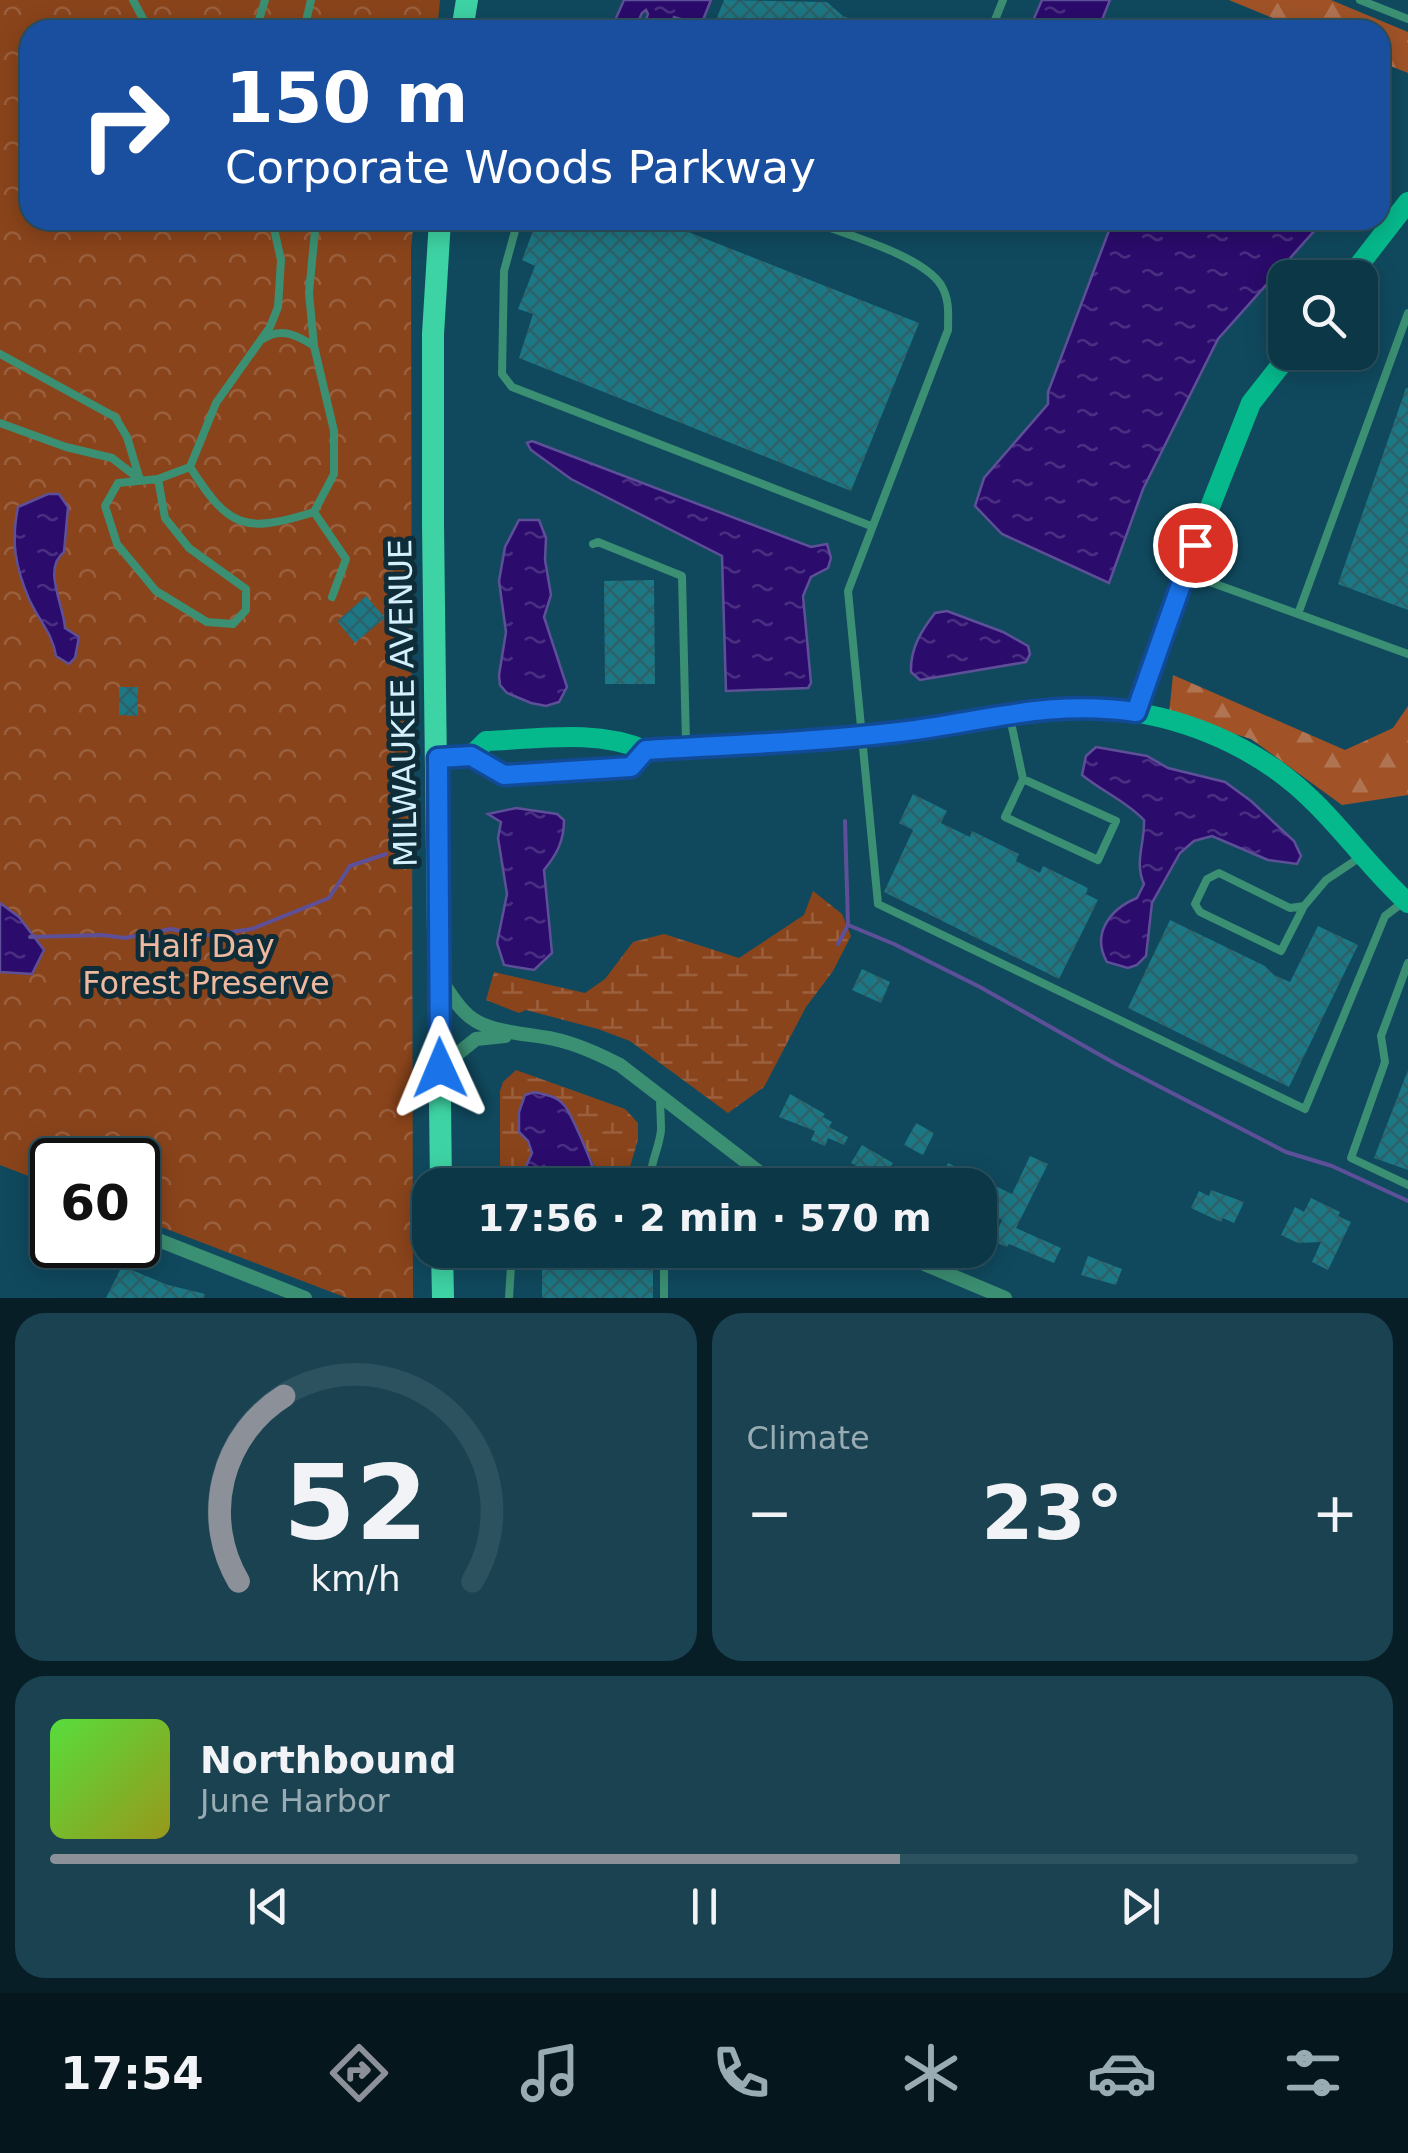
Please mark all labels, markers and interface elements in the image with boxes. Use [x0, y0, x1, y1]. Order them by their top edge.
text: 150 m [225, 57, 468, 139]
icon: right [60, 60, 190, 190]
text: Corporate Woods Parkway [225, 141, 816, 194]
map controls [1268, 260, 1378, 370]
button: search [1268, 260, 1378, 370]
pin [1153, 503, 1238, 588]
icon: arrive [1168, 518, 1223, 573]
street label: MILWAUKEE AVENUE [381, 539, 425, 867]
park label: Half Day Forest Preserve [82, 927, 330, 1002]
position arrow [388, 1016, 492, 1120]
speed limit sign: 60 [30, 1138, 160, 1268]
text: 17:56 · 2 min · 570 m [477, 1196, 932, 1240]
text: Climate [747, 1419, 870, 1457]
text: 52 [283, 1442, 428, 1564]
text: 23° [981, 1469, 1123, 1557]
text: − [747, 1481, 793, 1545]
text: + [1312, 1481, 1358, 1545]
text: km/h [311, 1558, 401, 1599]
text: Northbound [200, 1738, 456, 1782]
text: June Harbor [200, 1782, 390, 1820]
icon: previous [241, 1879, 296, 1934]
icon: pause [677, 1879, 732, 1934]
icon: next [1113, 1879, 1168, 1934]
icon: directions [324, 2038, 394, 2108]
icon: music [515, 2038, 585, 2108]
icon: phone [706, 2038, 776, 2108]
icon: climate [896, 2038, 966, 2108]
icon: car [1087, 2038, 1157, 2108]
icon: filters [1278, 2038, 1348, 2108]
text: 17:54 [60, 2047, 204, 2100]

